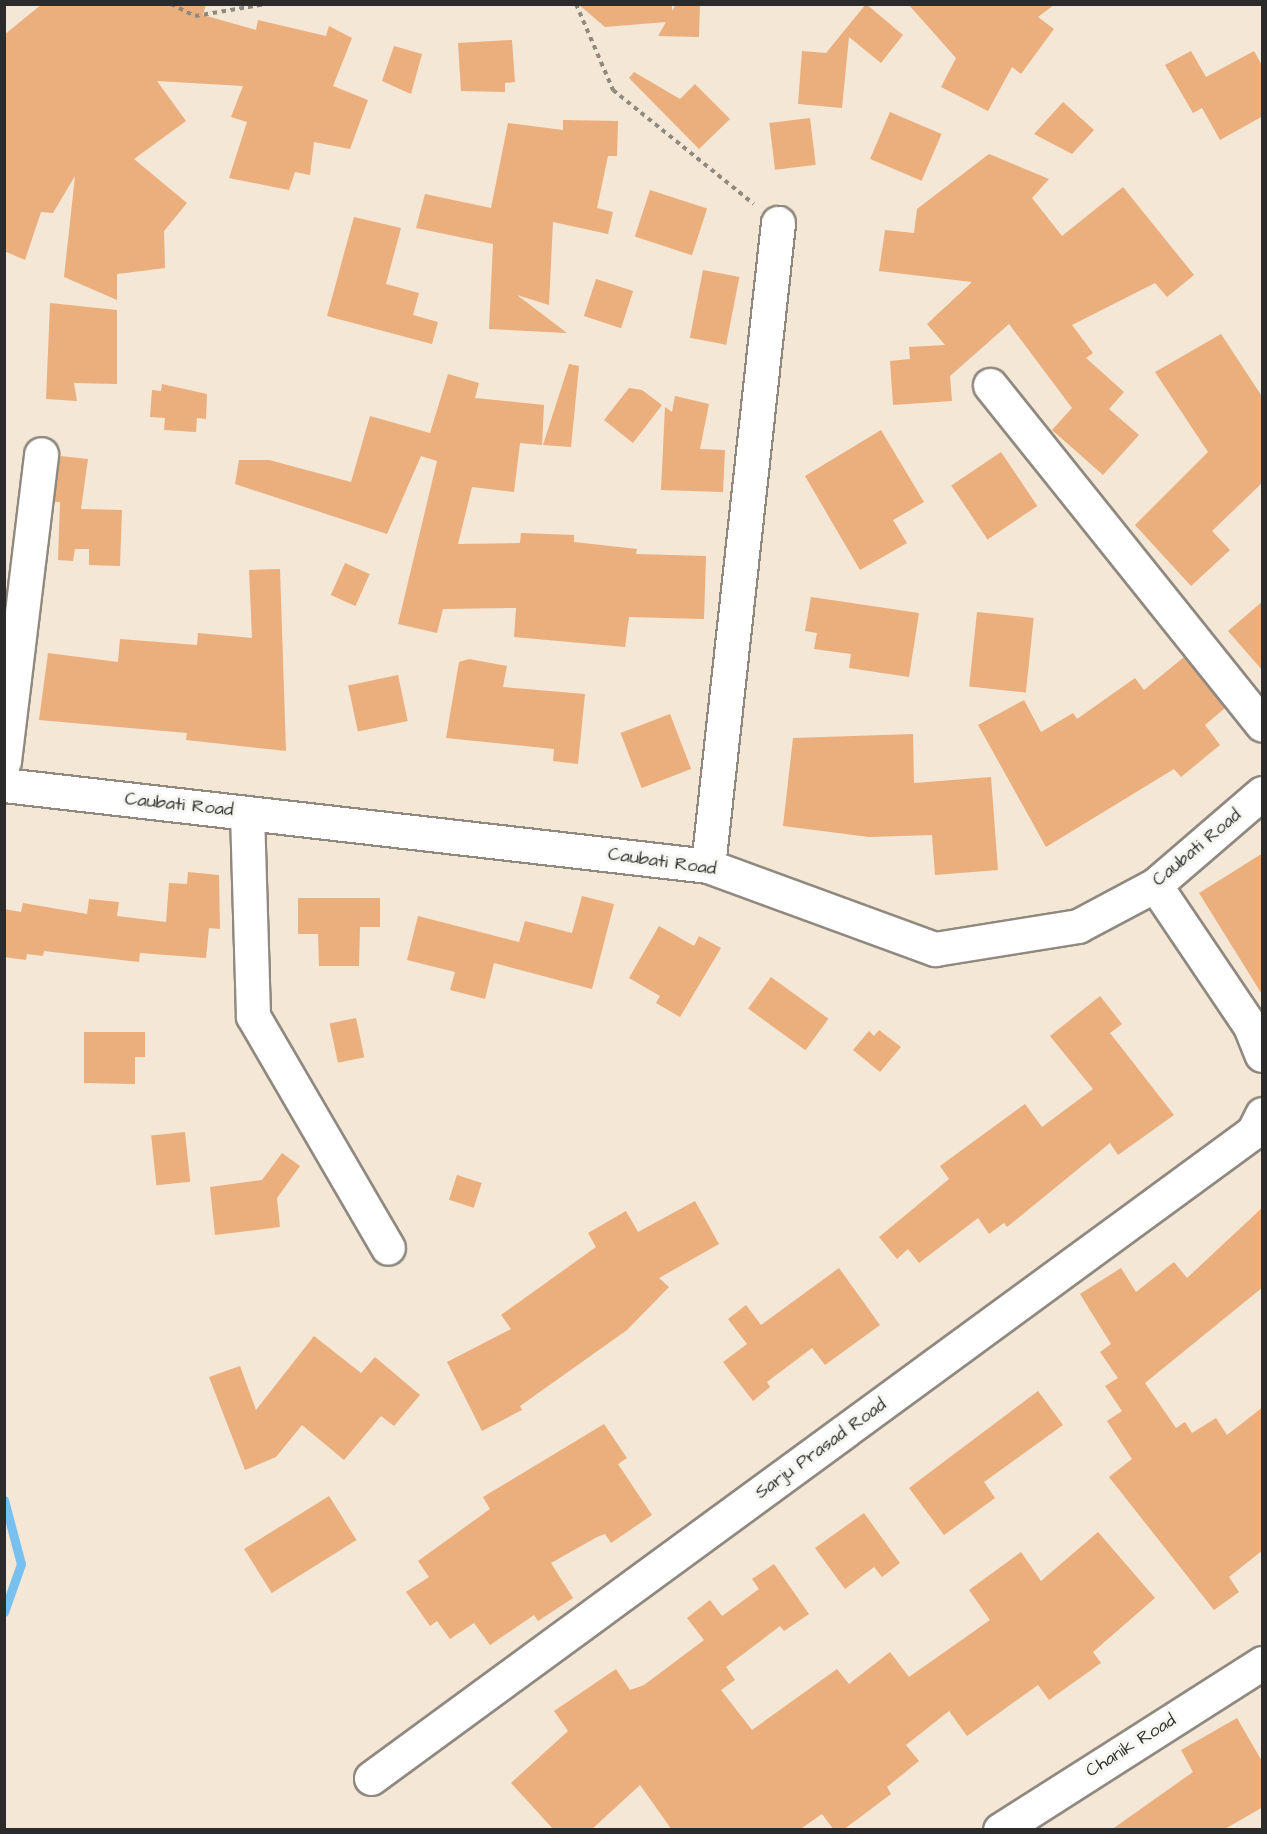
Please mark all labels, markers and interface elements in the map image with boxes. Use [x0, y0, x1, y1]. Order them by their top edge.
street label: Caubati Road [124, 789, 234, 821]
street label: Caubati Road [1148, 805, 1246, 891]
street label: Caubati Road [607, 844, 717, 880]
street label: Sarju Prasad Road [751, 1394, 891, 1504]
street label: Chanik Road [1082, 1710, 1180, 1782]

